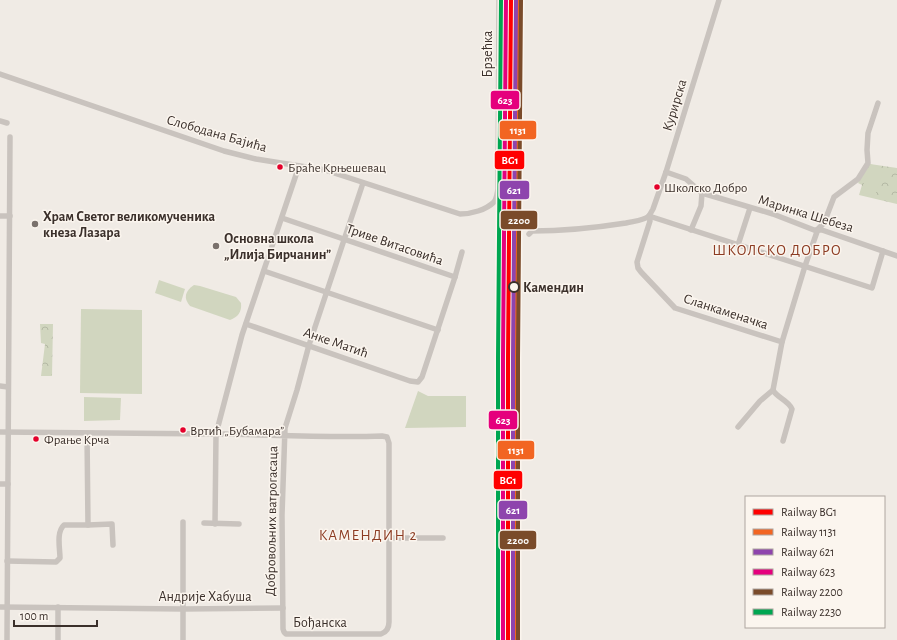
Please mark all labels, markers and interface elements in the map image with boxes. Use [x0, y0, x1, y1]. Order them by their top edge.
street label: Брзећка [481, 30, 495, 77]
street label: Курирска [660, 77, 690, 133]
line badge: 623 [490, 90, 520, 110]
text: 623 [497, 95, 513, 106]
street label: Слободана Бајића [165, 113, 269, 155]
line badge: 1131 [499, 120, 537, 140]
text: 1131 [510, 125, 526, 136]
line badge: BG1 [494, 150, 525, 170]
text: BG1 [502, 155, 518, 166]
marker: Браће Крњешевац [275, 162, 285, 172]
place label: Браће Крњешевац [288, 162, 386, 175]
line badge: 621 [499, 180, 530, 200]
marker: Школско Добро [652, 182, 662, 192]
place label: Школско Добро [664, 182, 747, 195]
text: 621 [507, 185, 521, 196]
street label: Маринка Шебеза [756, 193, 856, 235]
place label: Храм Светог великомученика кнеза Лазара [43, 210, 215, 240]
line badge: 2200 [500, 210, 538, 230]
text: 2200 [508, 215, 530, 226]
marker: Храм Светог великомученика кнеза Лазара [30, 219, 40, 229]
street label: Триве Витасовића [344, 222, 445, 268]
place label: Основна школа „Илија Бирчанин” [224, 232, 331, 262]
marker: Основна школа „Илија Бирчанин” [211, 241, 221, 251]
district label: ШКОЛСКО ДОБРО [712, 243, 842, 258]
marker: Камендин [508, 281, 520, 293]
place label: Камендин [523, 281, 584, 295]
street label: Сланкаменачка [682, 292, 770, 332]
street label: Анке Матић [301, 325, 370, 361]
line badge: 623 [488, 410, 518, 430]
text: 623 [495, 415, 511, 426]
marker: Вртић „Бубамара” [178, 425, 188, 435]
place label: Вртић „Бубамара” [190, 425, 284, 438]
marker: Фрање Крча [31, 434, 41, 444]
place label: Фрање Крча [44, 434, 110, 447]
line badge: 1131 [497, 440, 535, 460]
street label: Добровољних ватрогасаца [264, 445, 280, 596]
text: 1131 [508, 445, 524, 456]
line badge: BG1 [493, 470, 523, 490]
text: BG1 [500, 475, 516, 486]
legend [745, 496, 885, 628]
line badge: 621 [498, 500, 528, 520]
text: 621 [506, 505, 520, 516]
text: Railway BG1 [781, 506, 837, 519]
text: Railway 1131 [781, 526, 837, 539]
district label: КАМЕНДИН 2 [319, 528, 417, 543]
line badge: 2200 [499, 530, 537, 550]
text: 2200 [507, 535, 529, 546]
text: Railway 621 [781, 546, 834, 559]
text: Railway 623 [781, 566, 835, 579]
text: Railway 2200 [781, 586, 843, 599]
street label: Андрије Хабуша [158, 590, 252, 604]
scale bar [14, 602, 97, 628]
text: Railway 2230 [781, 606, 841, 619]
text: 100 m [20, 610, 48, 622]
street label: Бођанска [293, 616, 348, 630]

